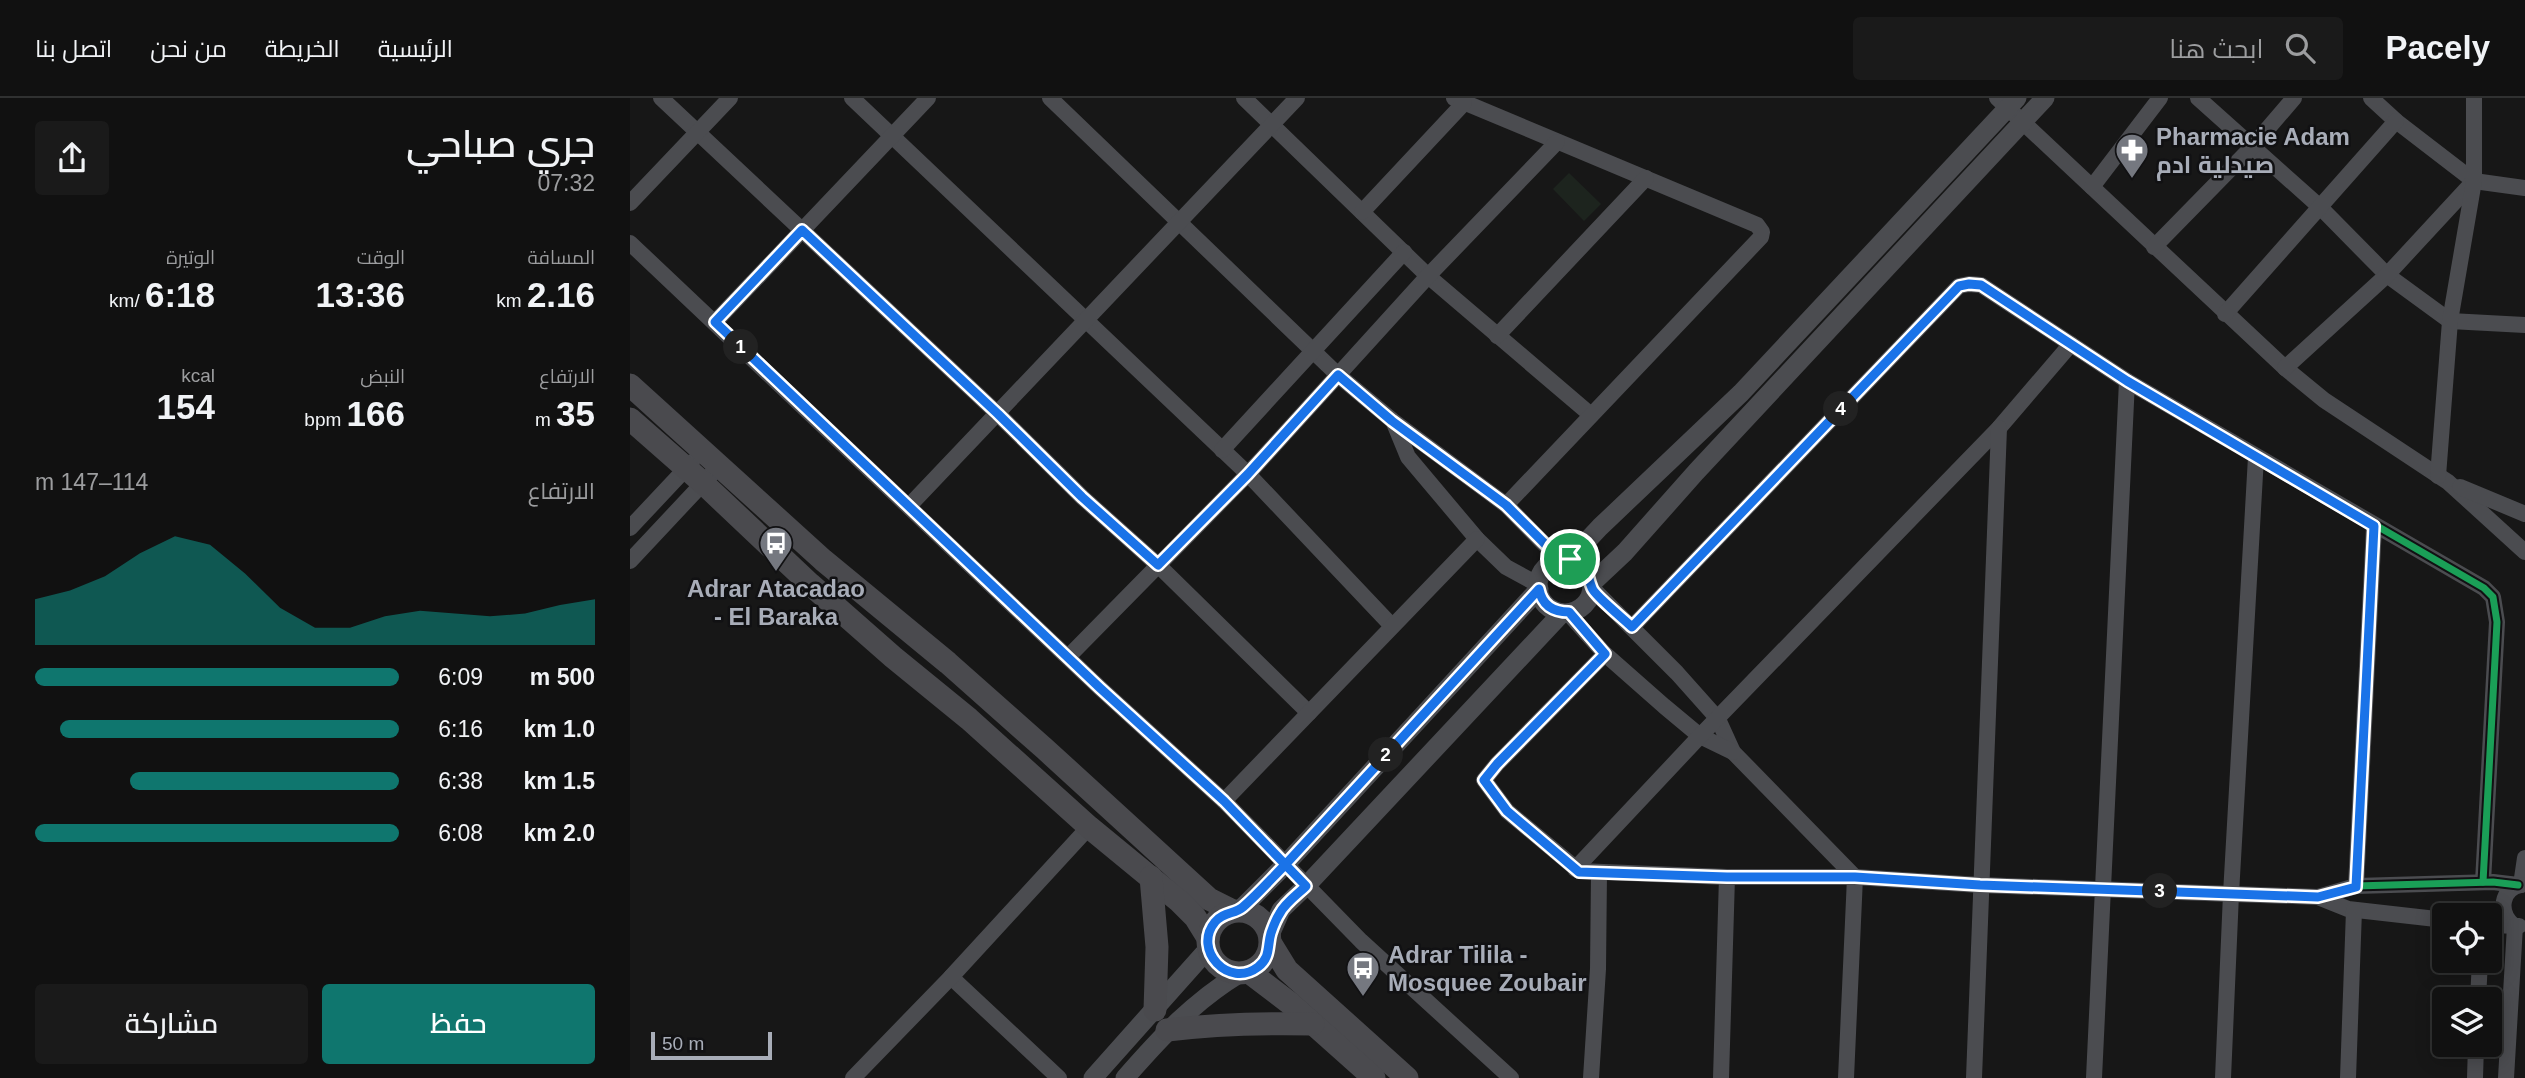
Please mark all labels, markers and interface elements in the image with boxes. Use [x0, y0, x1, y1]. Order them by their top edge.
search box [1853, 17, 2343, 80]
icon: search [2281, 29, 2319, 67]
text: Pacely [2385, 29, 2490, 66]
text: ابحث هنا [2169, 34, 2263, 64]
text: اتصل بنا [35, 35, 112, 62]
text: من نحن [150, 35, 227, 62]
text: الخريطة [265, 35, 340, 62]
text: الرئيسية [378, 35, 453, 62]
button: share [35, 121, 109, 195]
text: جري صباحي [406, 123, 595, 165]
place label: Pharmacie Adam صيدلية ادم [2156, 123, 2350, 181]
pharmacy icon: Pharmacie Adam صيدلية ادم [2113, 131, 2151, 180]
text: 07:32 [537, 170, 595, 196]
text: الوتيرة [166, 247, 215, 268]
text: الوقت [357, 247, 405, 268]
text: المسافة [527, 247, 595, 268]
text: 6:18 [145, 275, 215, 314]
text: 13:36 [315, 275, 405, 314]
text: 2.16 [527, 275, 595, 314]
text: /km [109, 290, 145, 311]
text: km [496, 290, 527, 311]
pin: 1 [724, 330, 758, 364]
text: 1 [735, 336, 746, 357]
text: kcal [181, 365, 215, 386]
text: النبض [360, 366, 405, 387]
text: الارتفاع [539, 366, 595, 387]
text: 154 [157, 387, 215, 426]
pin: 4 [1824, 392, 1858, 426]
text: 166 [347, 394, 405, 433]
text: 35 [556, 394, 595, 433]
text: 4 [1835, 398, 1846, 419]
text: bpm [304, 409, 347, 430]
text: m [535, 409, 556, 430]
text: 114–147 m [35, 469, 148, 495]
text: الارتفاع [528, 478, 595, 504]
bus stop icon: Adrar Atacadao - El Baraka [757, 524, 795, 573]
pin [1540, 529, 1600, 589]
icon: arrive [1551, 540, 1589, 578]
place label: Adrar Atacadao - El Baraka [687, 575, 865, 630]
text: 6:09 [438, 664, 483, 690]
text: 500 m [530, 664, 595, 690]
text: 6:16 [438, 716, 483, 742]
text: 1.0 km [523, 716, 595, 742]
pin: 2 [1368, 738, 1404, 772]
text: 2 [1380, 744, 1391, 765]
text: 6:38 [438, 768, 483, 794]
text: 1.5 km [523, 768, 595, 794]
text: 6:08 [438, 820, 483, 846]
text: 2.0 km [523, 820, 595, 846]
pin: 3 [2142, 874, 2178, 908]
text: 3 [2154, 880, 2165, 901]
map controls [2432, 903, 2502, 1057]
button: locate [2432, 903, 2502, 973]
place label: Adrar Tilila - Mosquee Zoubair [1388, 941, 1587, 996]
bus stop icon: Adrar Tilila - Mosquee Zoubair [1344, 949, 1382, 998]
button: مشاركة [35, 984, 308, 1064]
button: حفظ [322, 984, 595, 1064]
button: layers [2432, 987, 2502, 1057]
scale bar [651, 1029, 772, 1061]
text: 50 m [662, 1033, 704, 1054]

